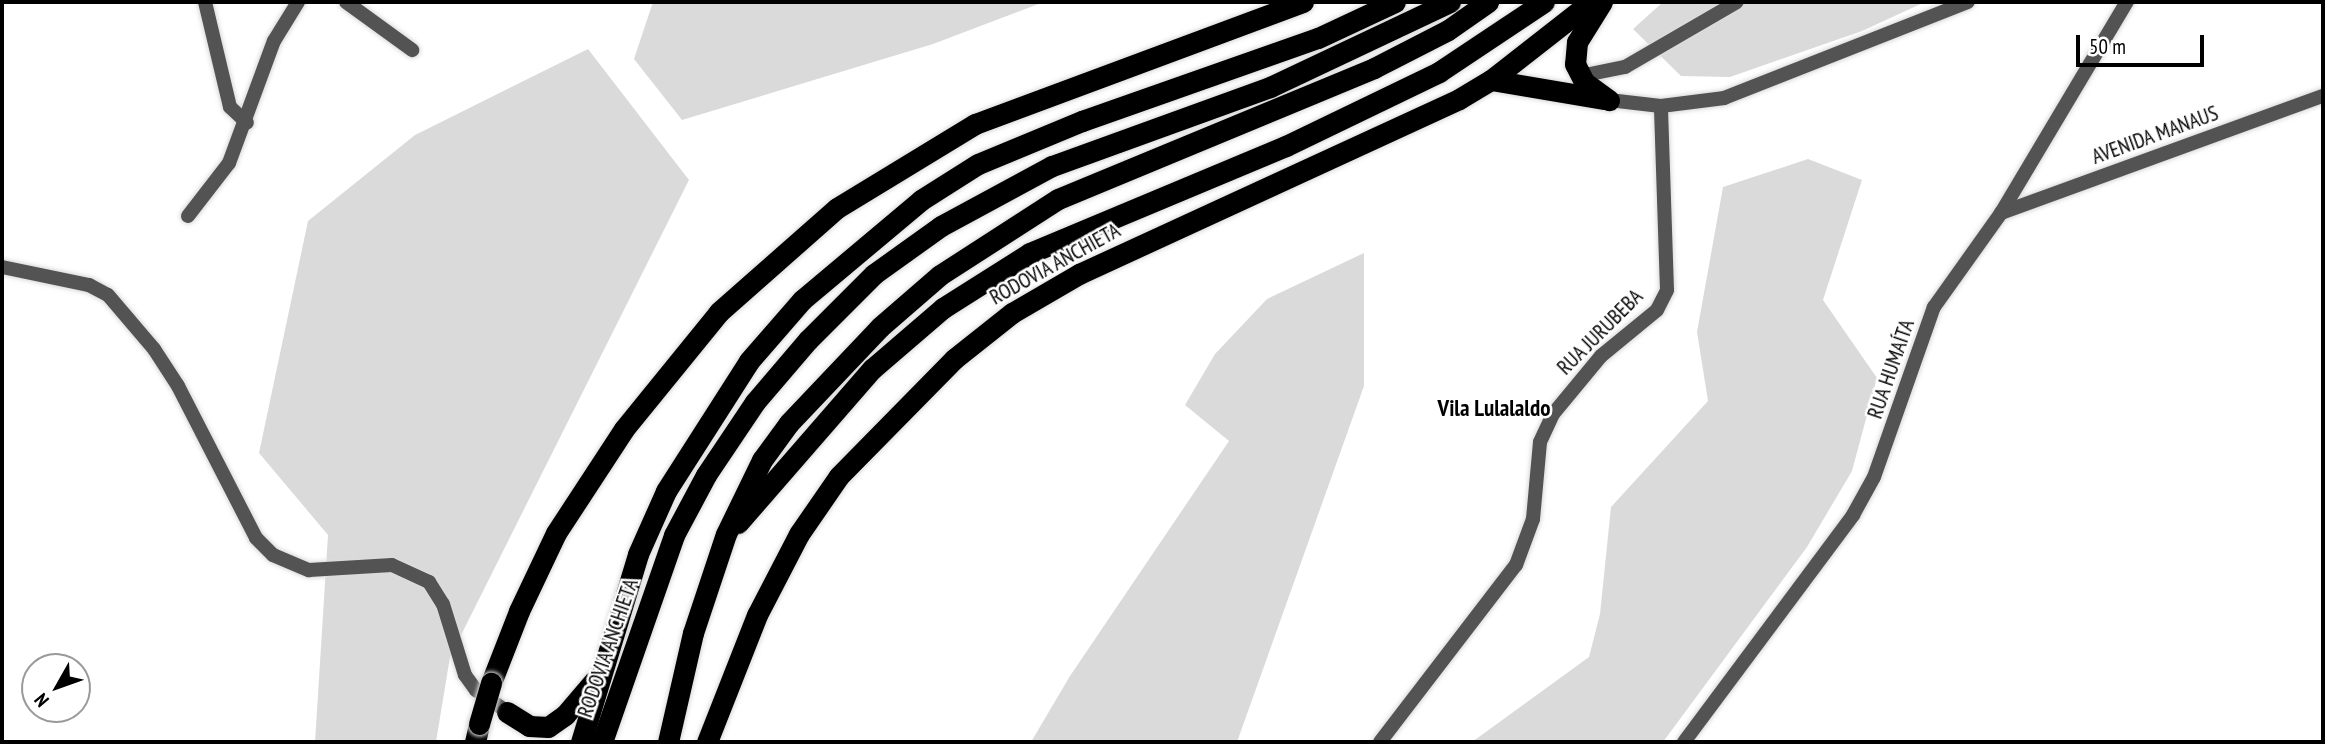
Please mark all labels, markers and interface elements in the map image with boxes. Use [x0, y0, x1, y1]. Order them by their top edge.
scale bar [2080, 21, 2208, 65]
text: 50 m [2089, 33, 2126, 60]
street label: AVENIDA MANAUS [2088, 100, 2222, 170]
street label: RODOVIA ANCHIETA [985, 218, 1125, 310]
street label: RUA JURUBEBA [1552, 284, 1648, 380]
street label: RUA HUMAÍTA [1862, 316, 1920, 422]
district label: Vila Lulalaldo [1438, 394, 1550, 422]
street label: RODOVIA ANCHIETA [572, 575, 644, 721]
north arrow [21, 653, 91, 723]
text: N [29, 689, 54, 712]

